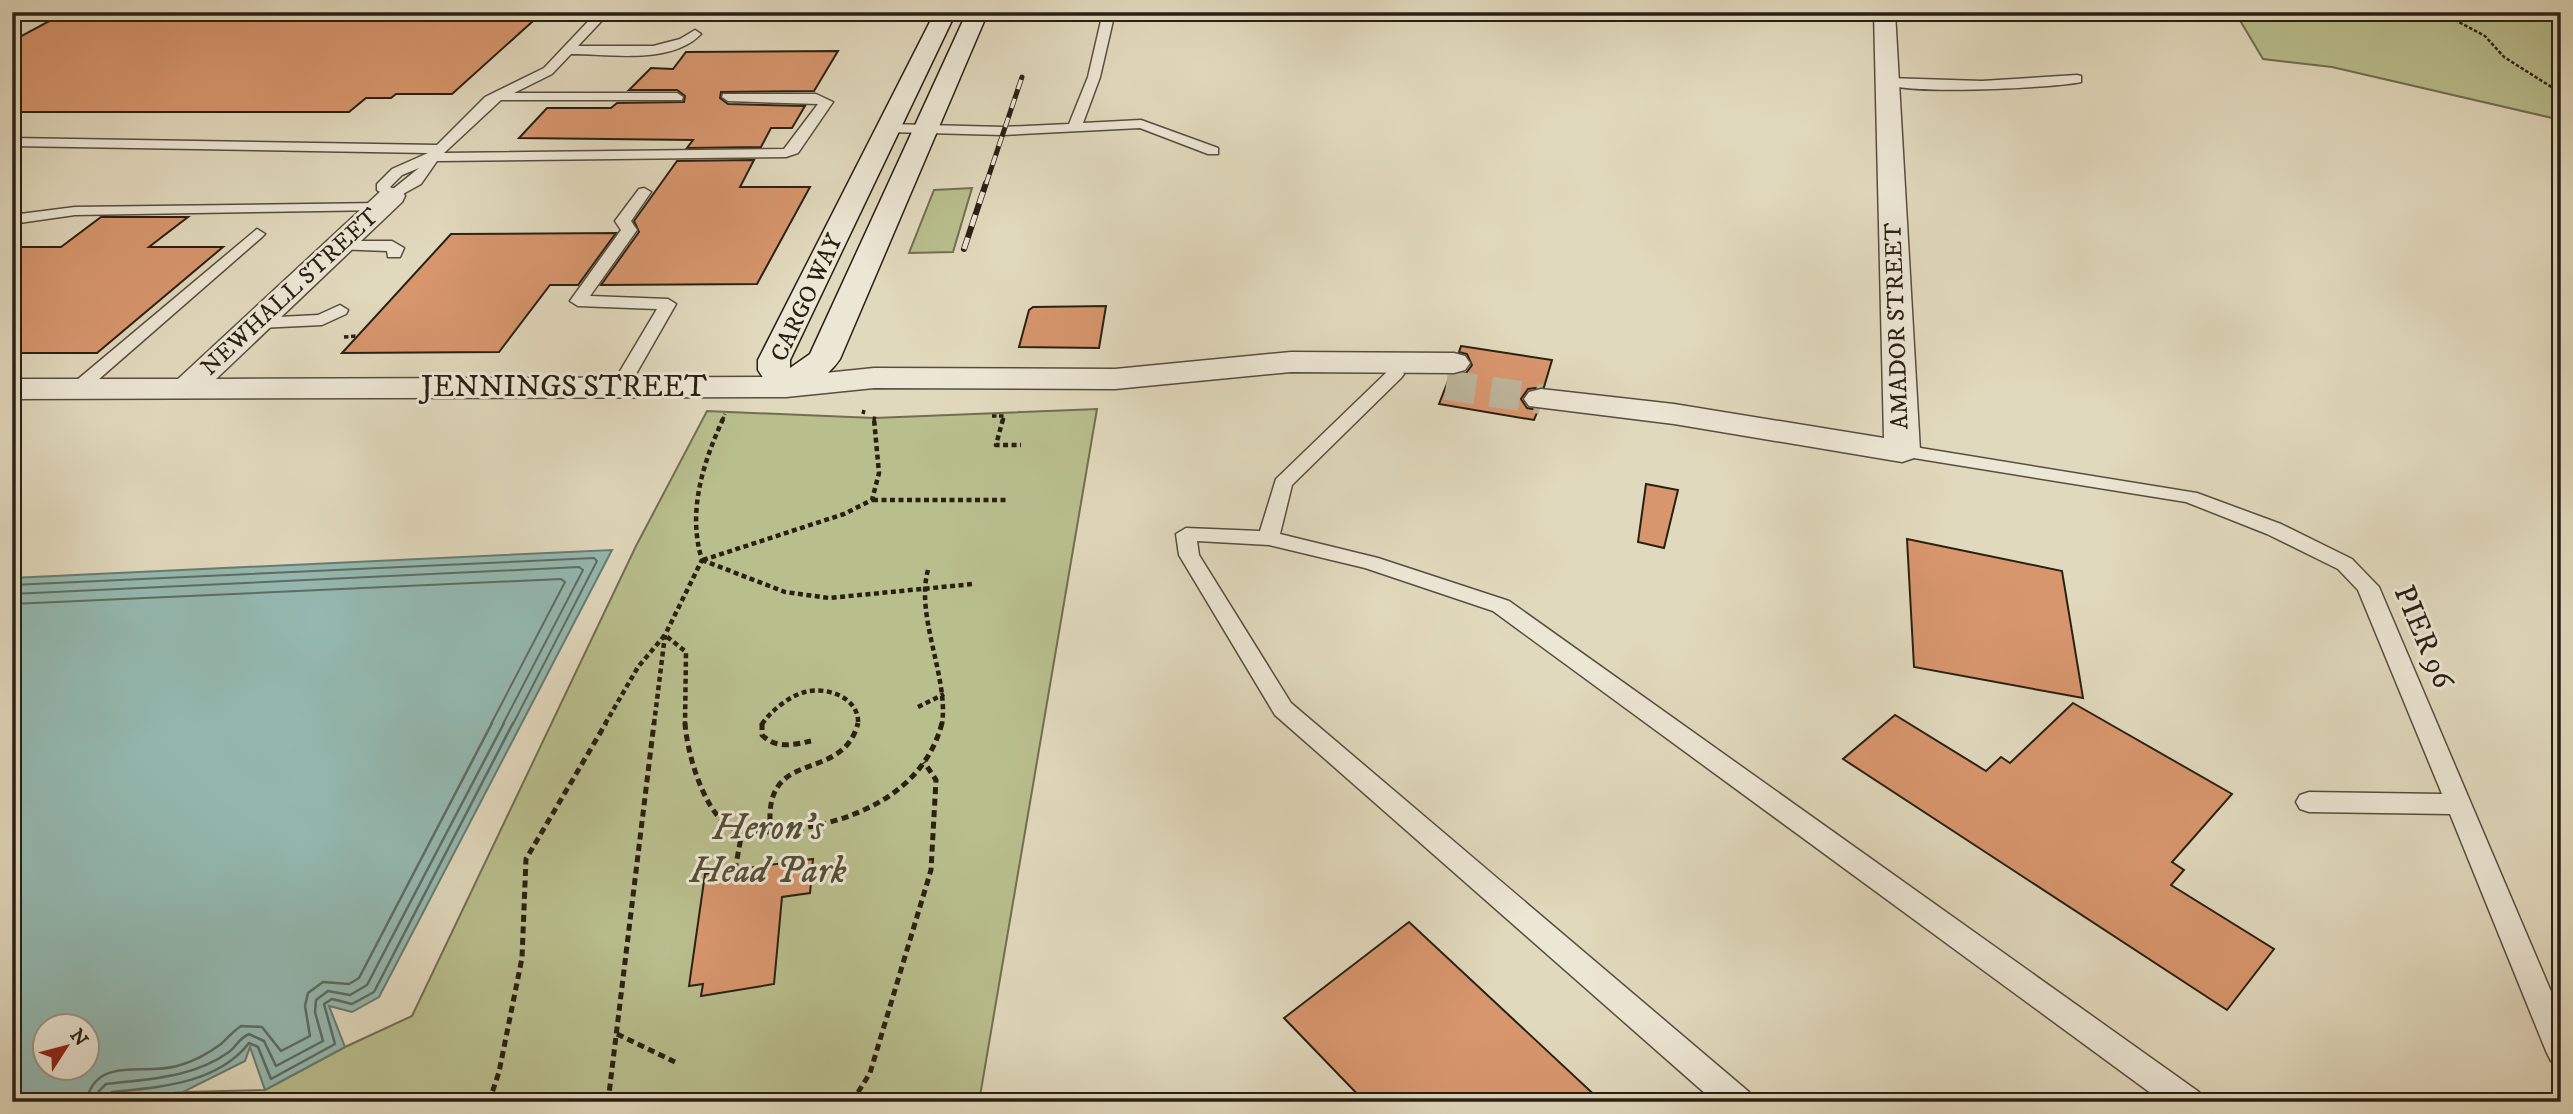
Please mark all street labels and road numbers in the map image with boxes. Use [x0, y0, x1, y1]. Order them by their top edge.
street label: NEWHALL STREET [195, 202, 385, 382]
street label: AMADOR STREET [1878, 222, 1916, 430]
street label: CARGO WAY [764, 229, 850, 366]
street label: JENNINGS STREET [418, 369, 707, 406]
street label: PIER 96 [2385, 580, 2462, 695]

